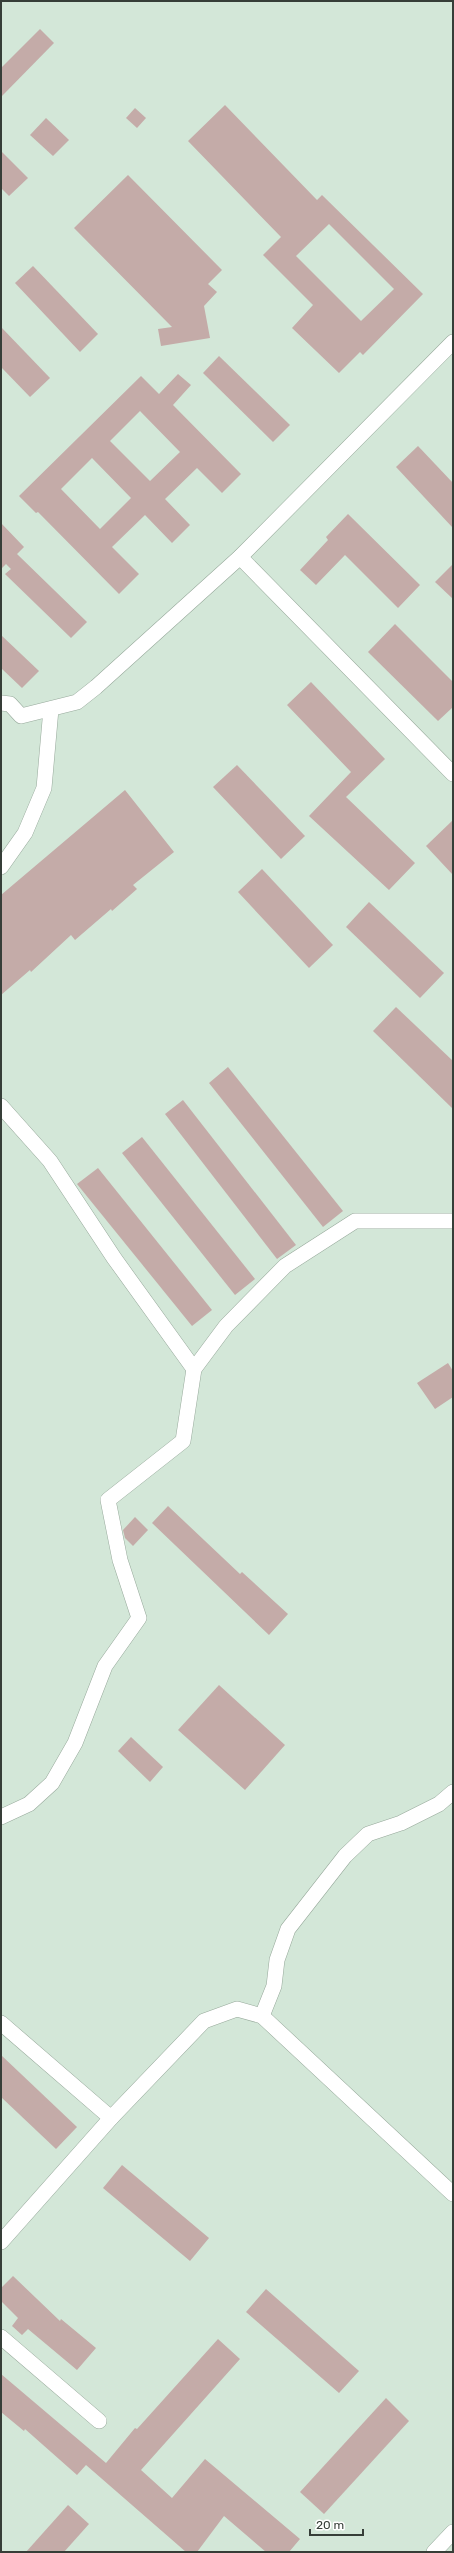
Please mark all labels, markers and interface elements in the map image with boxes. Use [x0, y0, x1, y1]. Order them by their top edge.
scale bar [310, 2511, 363, 2537]
text: 20 m [316, 2518, 344, 2532]

